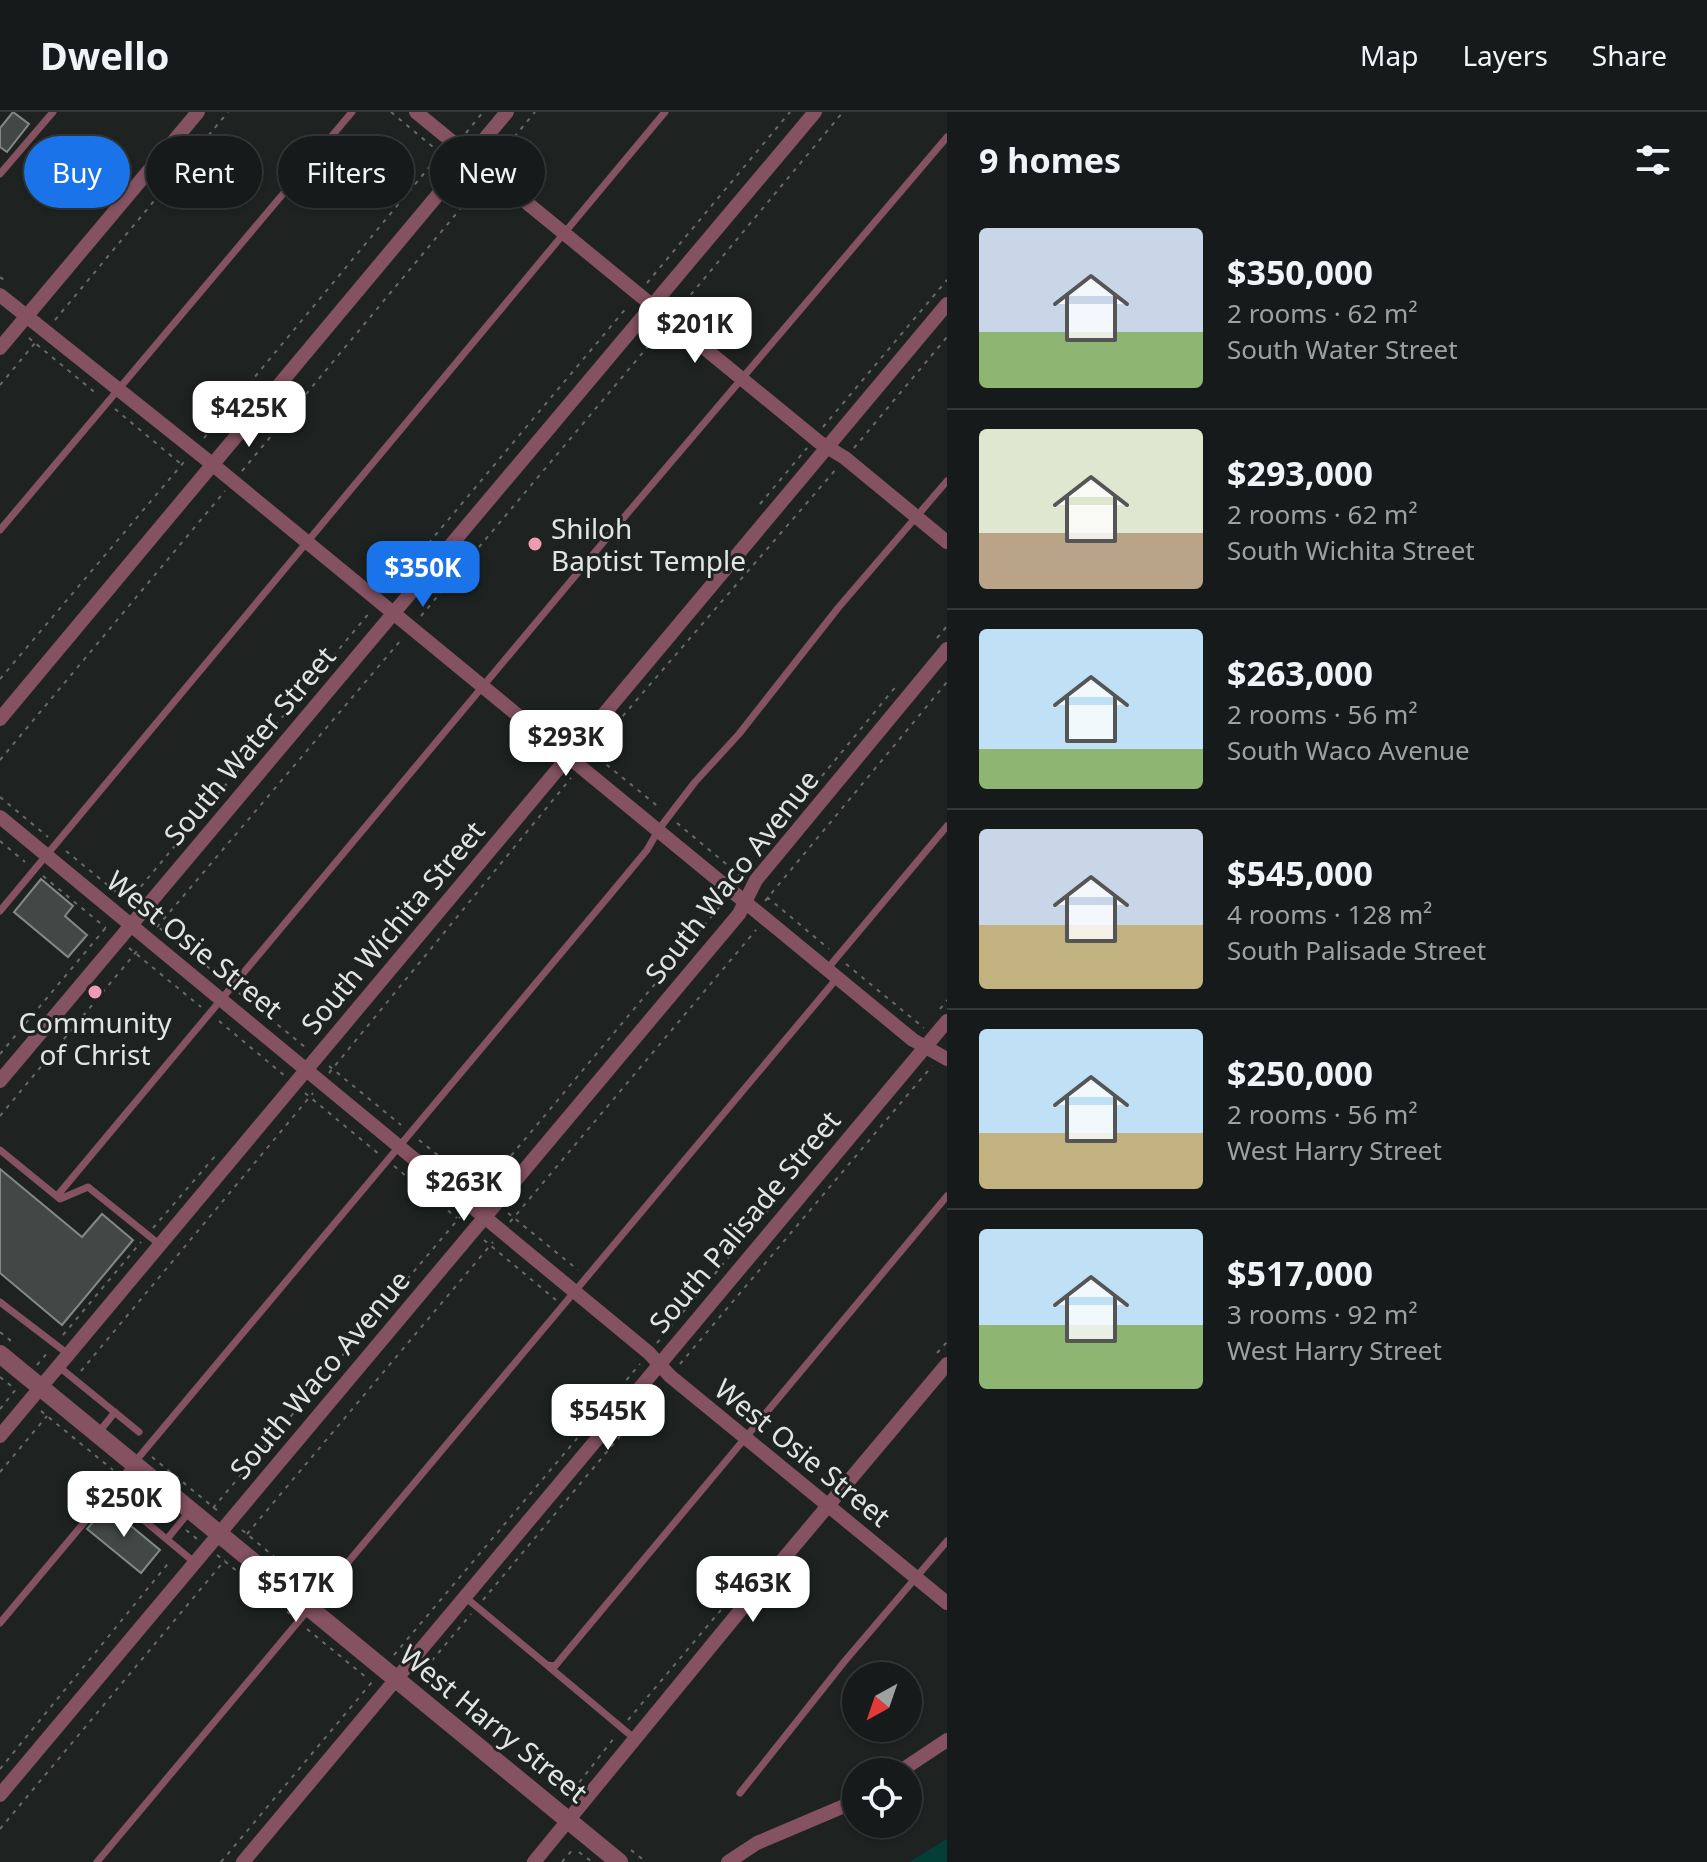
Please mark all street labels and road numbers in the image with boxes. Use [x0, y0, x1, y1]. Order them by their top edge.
street label: South Water Street [155, 638, 343, 852]
street label: South Waco Avenue [636, 761, 826, 991]
street label: South Wichita Street [292, 813, 492, 1041]
street label: West Osie Street [99, 861, 291, 1027]
street label: South Palisade Street [640, 1102, 848, 1340]
street label: South Waco Avenue [220, 1262, 418, 1486]
street label: West Osie Street [707, 1369, 899, 1535]
street label: West Harry Street [392, 1635, 596, 1811]

